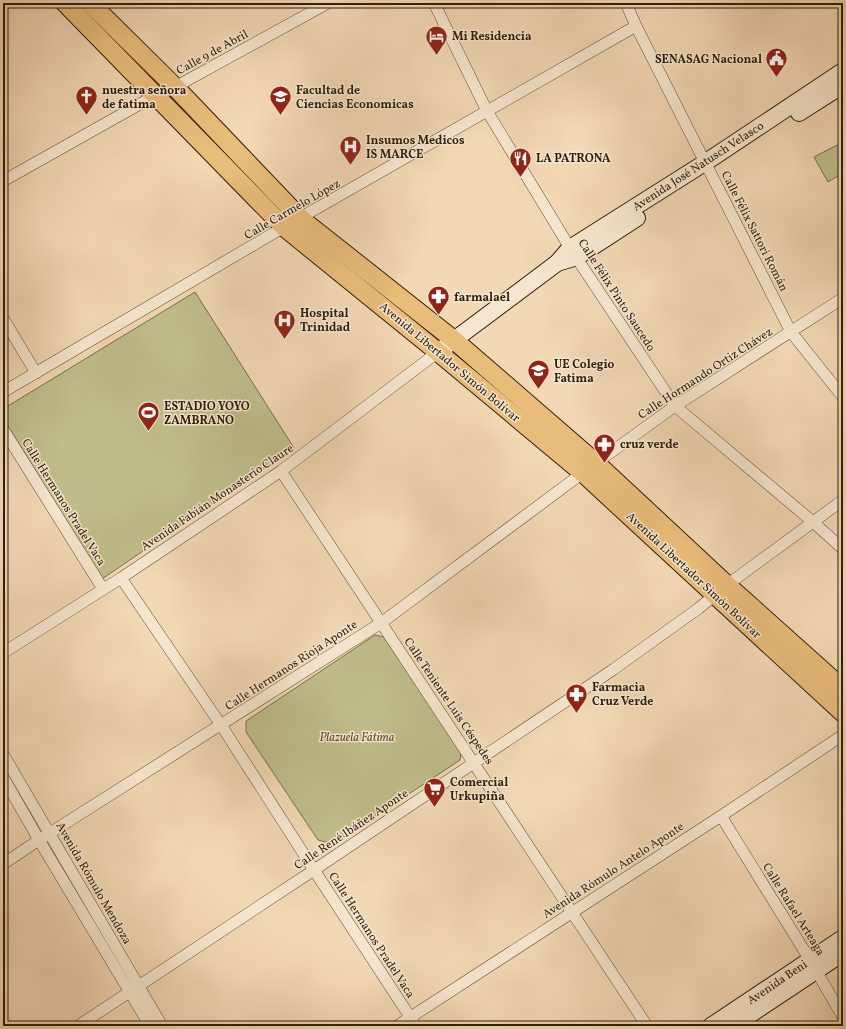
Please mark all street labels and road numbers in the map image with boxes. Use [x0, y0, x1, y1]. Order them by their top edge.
street label: Calle 9 de Abril [174, 26, 252, 79]
street label: Avenida José Natusch Velasco [630, 118, 767, 215]
street label: Calle Félix Sattori Román [717, 169, 791, 294]
street label: Calle Carmelo López [242, 176, 343, 244]
street label: Calle Félix Pinto Saucedo [574, 236, 659, 355]
street label: Avenida Libertador Simón Bolívar [376, 299, 523, 426]
street label: Calle Hormando Ortiz Chávez [635, 324, 776, 423]
street label: Calle Hermanos Pradel Vaca [17, 436, 109, 569]
street label: Avenida Fabián Monasterio Claure [138, 440, 297, 555]
street label: Avenida Libertador Simón Bolívar [622, 509, 764, 643]
street label: Calle Hermanos Rioja Aponte [222, 617, 361, 715]
street label: Calle Teniente Luis Céspedes [400, 635, 497, 768]
street label: Calle René Ibáñez Aponte [291, 786, 412, 874]
street label: Avenida Rómulo Mendoza [52, 819, 135, 948]
street label: Avenida Rómulo Antelo Aponte [540, 819, 688, 923]
street label: Calle Rafael Arteaga [758, 860, 828, 959]
street label: Calle Hermanos Pradel Vaca [324, 870, 418, 1002]
street label: Avenida Beni [744, 957, 811, 1009]

